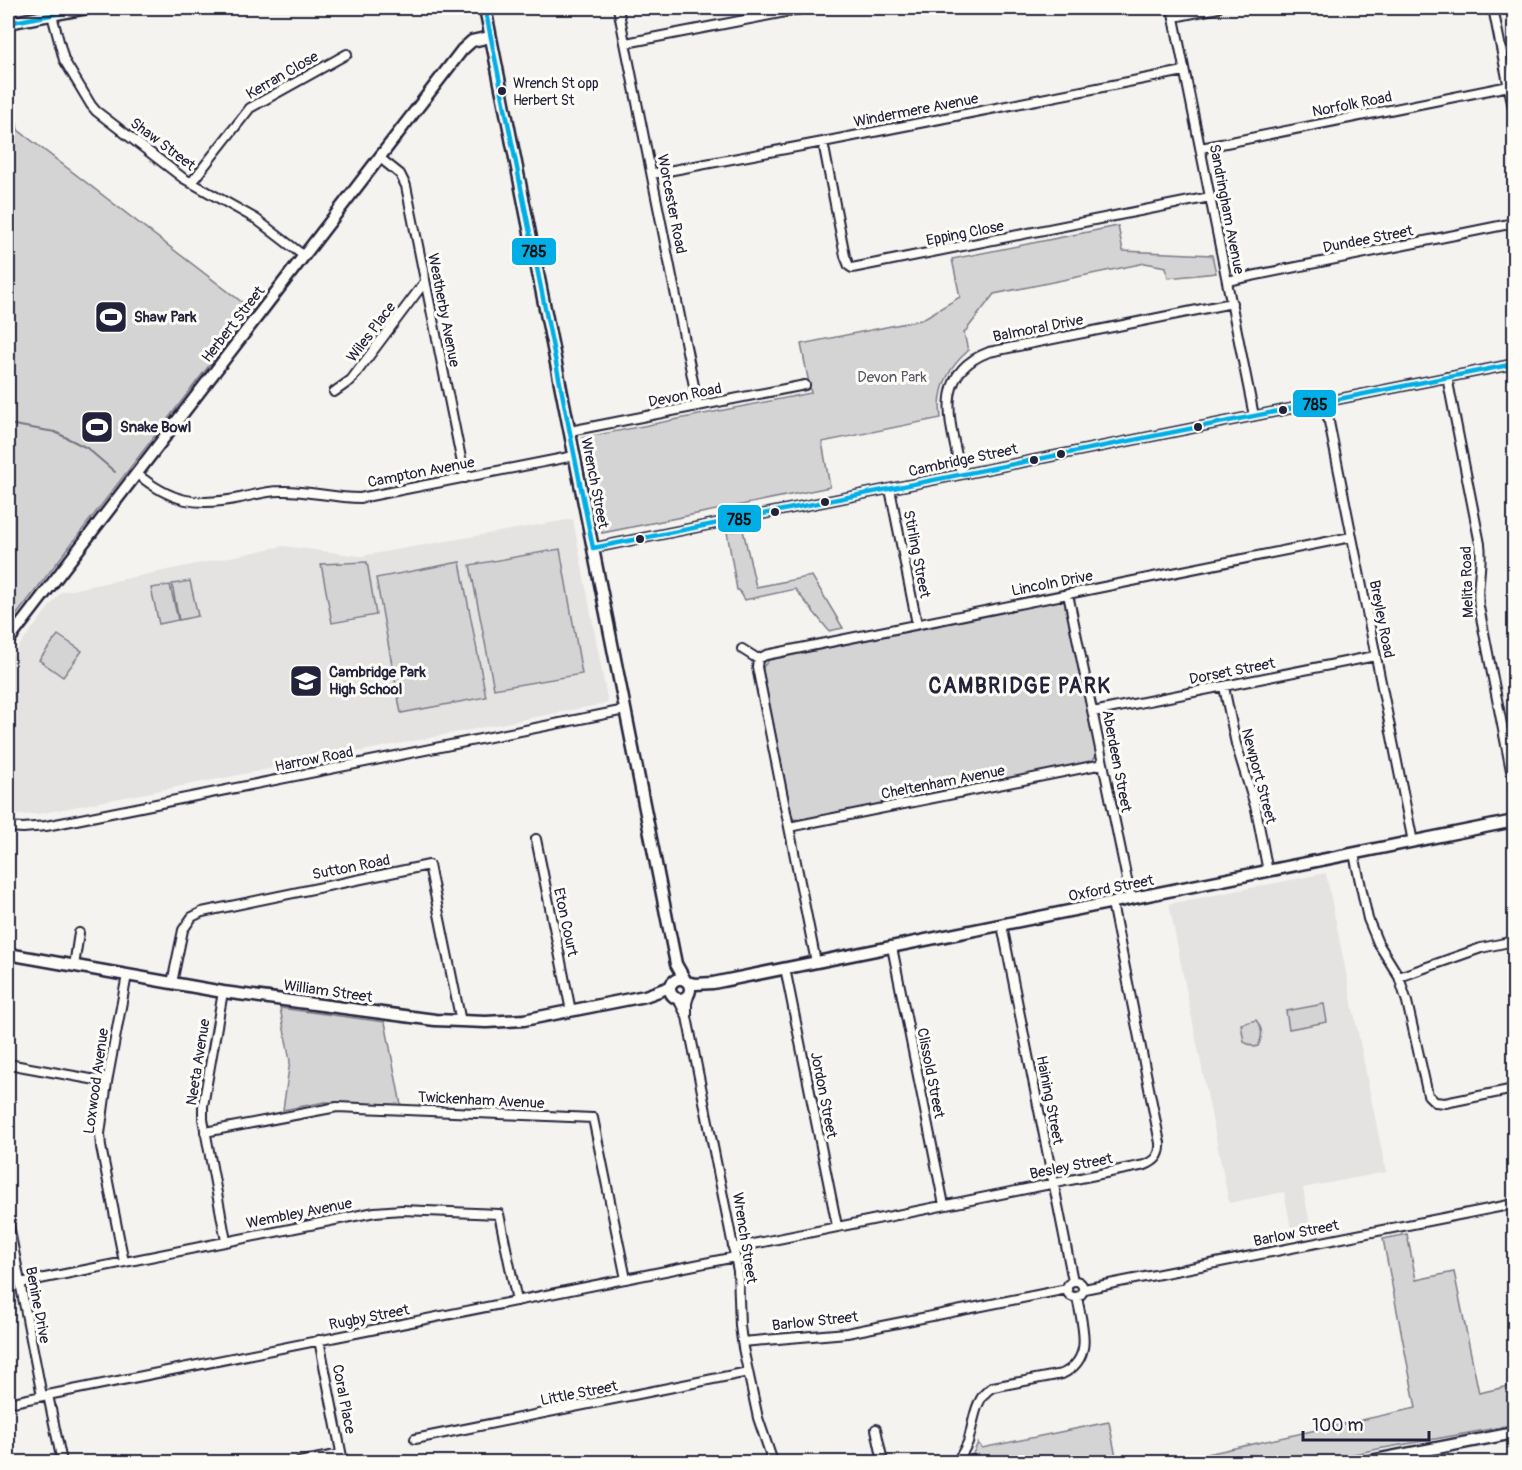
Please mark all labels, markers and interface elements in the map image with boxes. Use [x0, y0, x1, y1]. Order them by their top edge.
street label: Kerran Close [243, 47, 322, 104]
place label: Wrench St opp Herbert St [513, 75, 599, 109]
marker: Wrench St opp Herbert St [496, 85, 508, 97]
street label: Norfolk Road [1311, 87, 1394, 122]
street label: Windermere Avenue [852, 89, 981, 132]
street label: Shaw Street [126, 114, 200, 176]
street label: Sandringham Avenue [1205, 143, 1249, 276]
street label: Worcester Road [653, 153, 690, 256]
street label: Epping Close [925, 217, 1006, 250]
street label: Dundee Street [1321, 221, 1416, 258]
line badge: 785 [511, 237, 557, 266]
text: 785 [521, 242, 547, 262]
street label: Weatherby Avenue [423, 251, 464, 369]
street label: Herbert Street [198, 282, 270, 366]
street label: Wiles Place [343, 298, 400, 366]
sports icon: Shaw Park [93, 299, 129, 335]
place label: Shaw Park [134, 308, 197, 327]
street label: Balmoral Drive [991, 310, 1085, 347]
park label: Devon Park [857, 368, 927, 387]
street label: Devon Road [647, 379, 723, 412]
line badge: 785 [1292, 389, 1337, 418]
text: 785 [1302, 395, 1328, 415]
unlabelled marker [1277, 404, 1289, 416]
sports icon: Snake Bowl [79, 409, 115, 445]
place label: Snake Bowl [120, 418, 191, 437]
unlabelled marker [1192, 421, 1204, 433]
street label: Wrench Street [576, 436, 613, 531]
street label: Cambridge Street [907, 439, 1020, 481]
unlabelled marker [1055, 448, 1067, 460]
street label: Campton Avenue [366, 453, 477, 492]
unlabelled marker [1028, 454, 1040, 466]
unlabelled marker [819, 496, 831, 508]
line badge: 785 [717, 504, 762, 533]
unlabelled marker [769, 506, 781, 518]
street label: Stirling Street [899, 509, 934, 600]
text: 785 [726, 510, 752, 530]
unlabelled marker [634, 533, 646, 545]
street label: Melita Road [1457, 546, 1478, 618]
street label: Lincoln Drive [1010, 566, 1095, 601]
street label: Breyley Road [1365, 578, 1398, 660]
street label: Dorset Street [1188, 654, 1277, 689]
school or university icon: Cambridge Park High School [288, 663, 324, 699]
place label: Cambridge Park High School [329, 663, 426, 699]
district label: CAMBRIDGE PARK [929, 673, 1111, 700]
street label: Aberdeen Street [1097, 708, 1136, 815]
street label: Newport Street [1237, 726, 1281, 827]
street label: Harrow Road [273, 743, 355, 776]
street label: Cheltenham Avenue [880, 761, 1007, 804]
street label: Sutton Road [310, 851, 392, 884]
street label: Oxford Street [1067, 871, 1156, 906]
street label: Eton Court [549, 886, 582, 959]
street label: William Street [282, 976, 375, 1007]
street label: Neeta Avenue [182, 1017, 215, 1107]
street label: Loxwood Avenue [80, 1026, 113, 1135]
street label: Clissold Street [912, 1026, 949, 1121]
street label: Jordon Street [806, 1050, 841, 1141]
street label: Haining Street [1032, 1054, 1068, 1147]
street label: Twickenham Avenue [417, 1088, 545, 1113]
street label: Besley Street [1028, 1149, 1115, 1184]
street label: Wrench Street [728, 1191, 761, 1286]
street label: Wembley Avenue [245, 1194, 354, 1233]
street label: Barlow Street [1252, 1216, 1341, 1251]
street label: Benine Drive [21, 1265, 54, 1346]
street label: Rugby Street [327, 1300, 412, 1335]
street label: Barlow Street [771, 1307, 860, 1335]
street label: Coral Place [327, 1363, 360, 1436]
street label: Little Street [539, 1377, 620, 1410]
scale bar [1303, 1404, 1429, 1442]
text: 100 m [1312, 1414, 1364, 1437]

